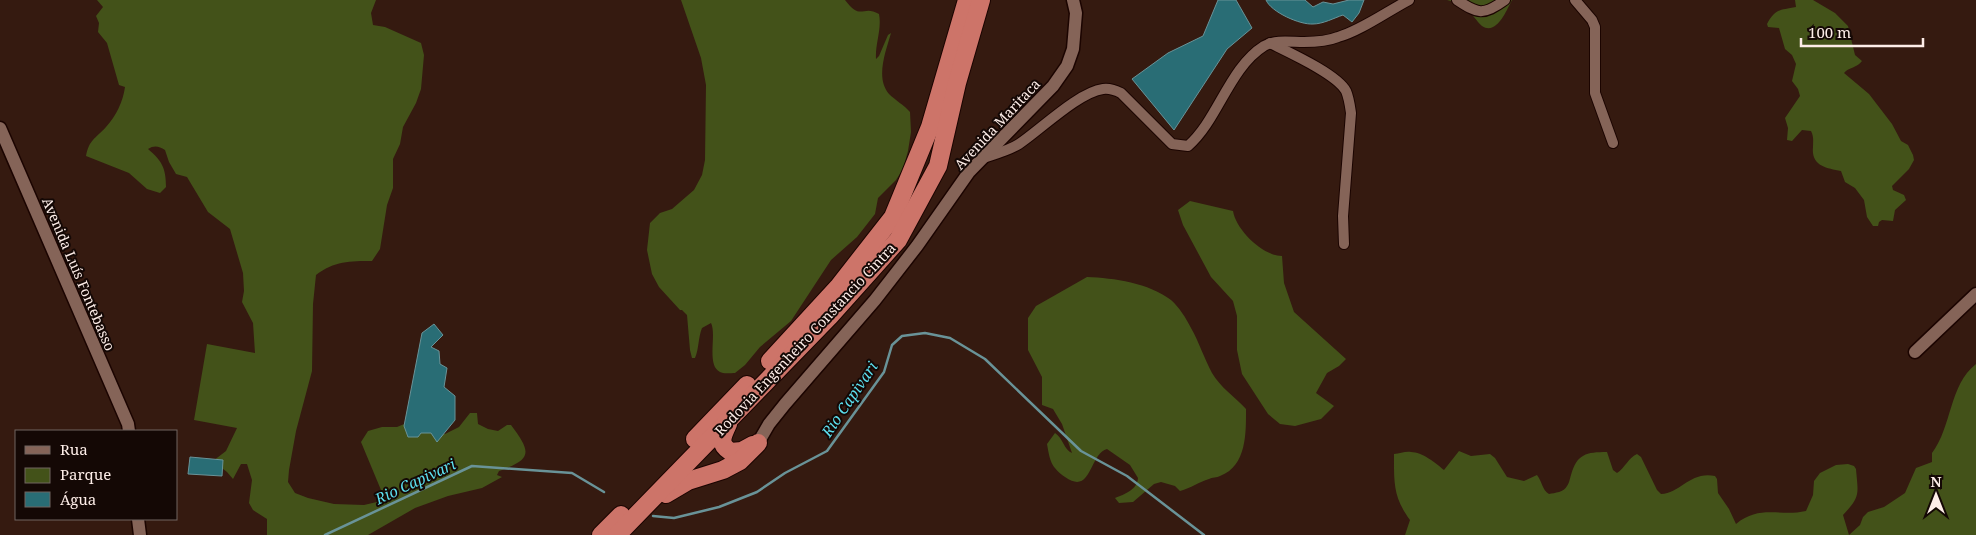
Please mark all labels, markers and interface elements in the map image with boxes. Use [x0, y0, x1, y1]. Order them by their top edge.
scale bar [1801, 15, 1924, 47]
text: 100 m [1808, 22, 1851, 42]
street label: Avenida Maritaca [950, 74, 1044, 174]
street label: Avenida Luís Fontebasso [38, 194, 120, 354]
street label: Rodovia Engenheiro Constancio Cintra [710, 238, 900, 440]
water label: Rio Capivari [816, 357, 882, 441]
legend [15, 430, 178, 520]
text: Rua [60, 439, 88, 459]
water label: Rio Capivari [371, 453, 459, 509]
text: Parque [60, 464, 111, 484]
north arrow [1911, 470, 1961, 520]
text: N [1930, 472, 1942, 491]
text: Água [60, 489, 96, 509]

